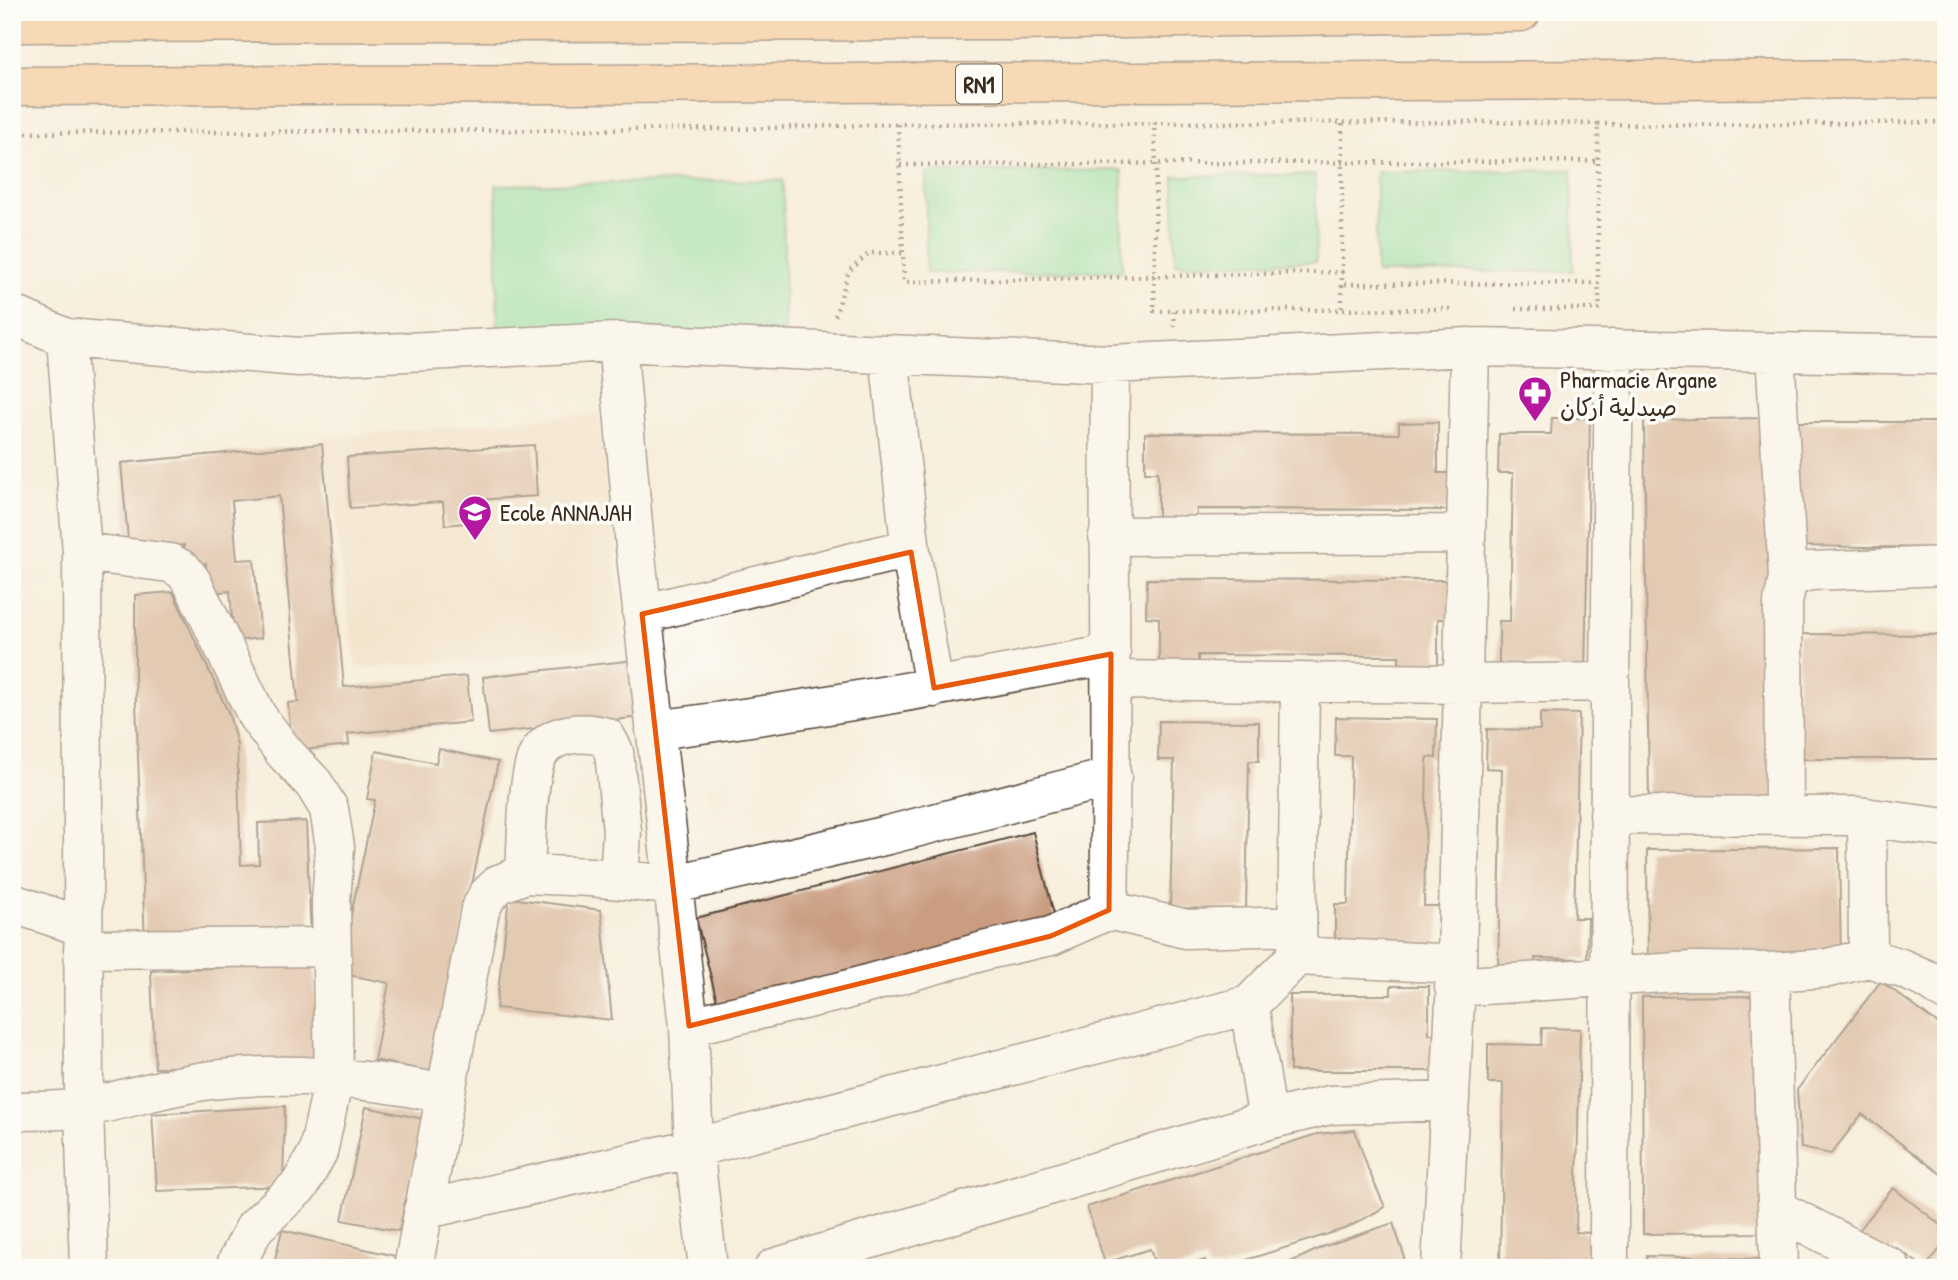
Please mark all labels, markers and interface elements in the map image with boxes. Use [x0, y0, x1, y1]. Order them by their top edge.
road number: RN1 [956, 64, 1002, 104]
place label: Pharmacie Argane صيدلية أركان [1560, 363, 1718, 423]
pharmacy icon: Pharmacie Argane صيدلية أركان [1516, 374, 1554, 423]
school or university icon: Ecole ANNAJAH [456, 493, 494, 542]
place label: Ecole ANNAJAH [500, 496, 632, 528]

